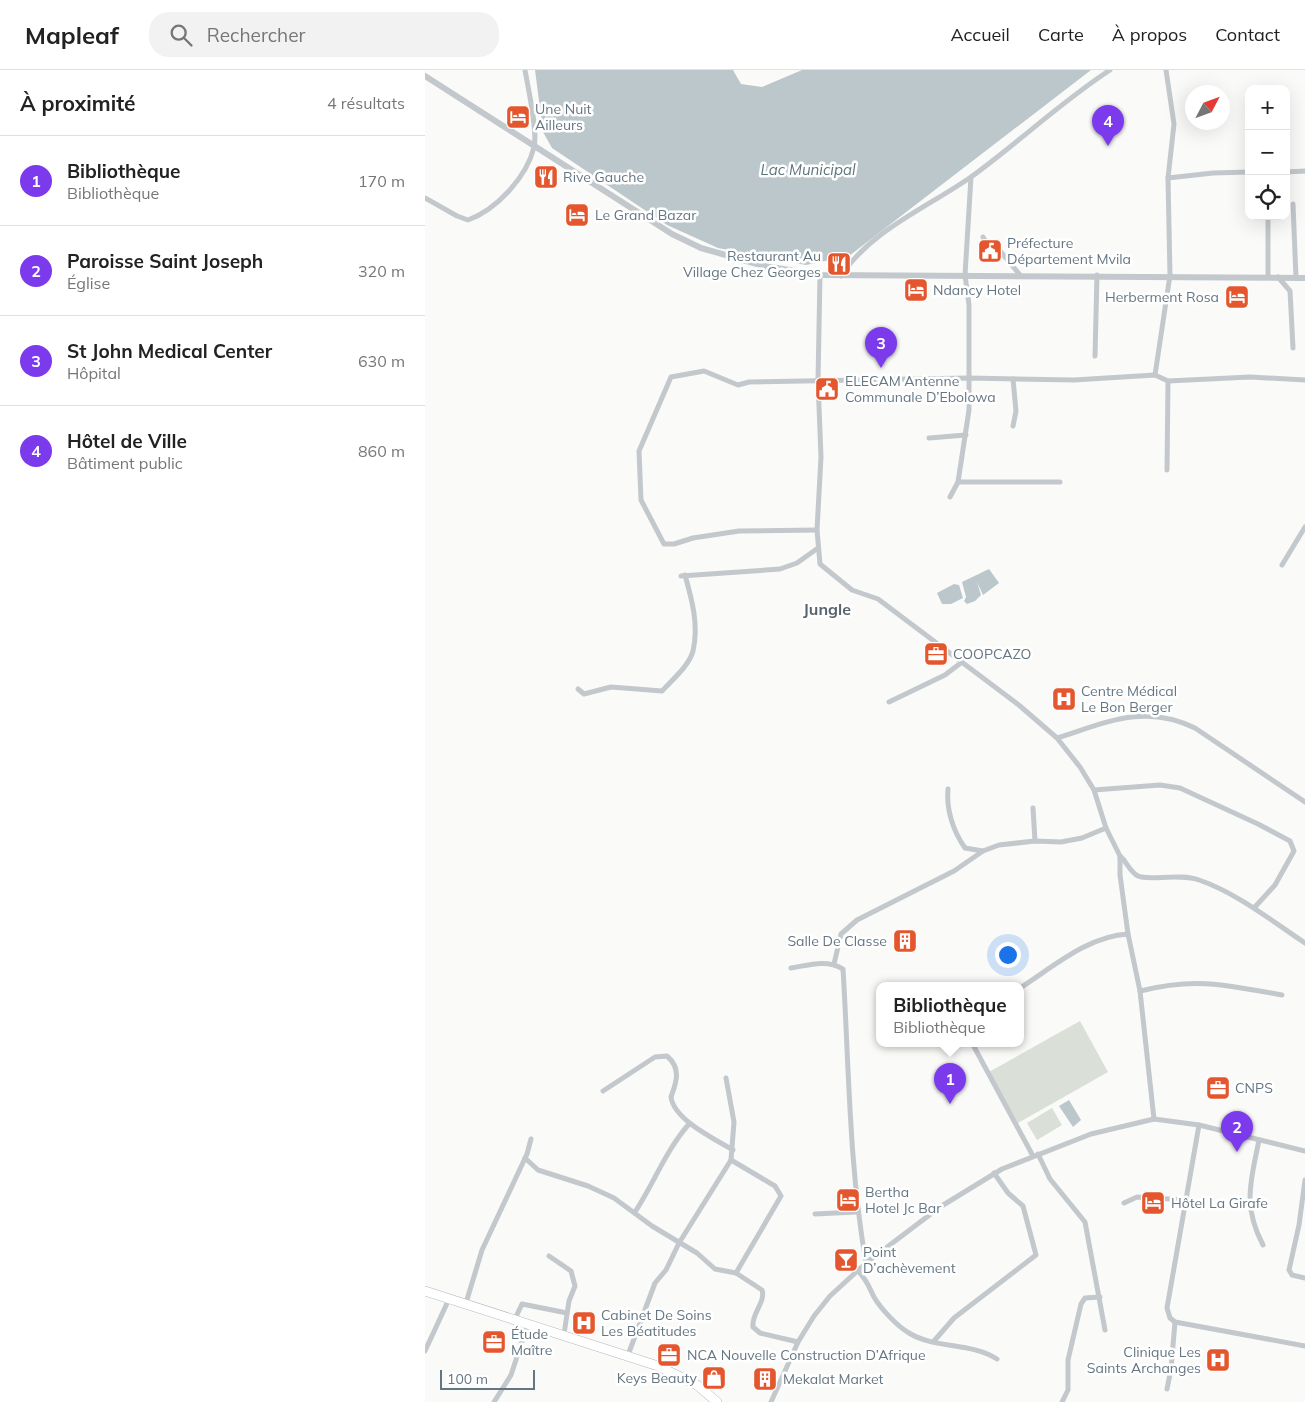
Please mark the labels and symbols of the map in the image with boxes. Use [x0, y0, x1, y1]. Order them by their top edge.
north arrow [1185, 85, 1230, 130]
place label: Une Nuit Ailleurs [535, 100, 592, 134]
hotel icon: Une Nuit Ailleurs [505, 104, 531, 130]
pin: 4 [1092, 105, 1124, 146]
water label: Lac Municipal [761, 160, 856, 179]
restaurant icon: Rive Gauche [533, 164, 559, 190]
place label: Rive Gauche [563, 168, 644, 186]
hotel icon: Le Grand Bazar [564, 202, 590, 228]
place label: Le Grand Bazar [595, 206, 697, 224]
place label: Préfecture Département Mvila [1007, 234, 1131, 268]
public building icon: Préfecture Département Mvila [977, 238, 1003, 264]
place label: Restaurant Au Village Chez Georges [683, 247, 821, 281]
restaurant icon: Restaurant Au Village Chez Georges [826, 251, 852, 277]
hotel icon: Ndancy Hotel [903, 277, 929, 303]
place label: Ndancy Hotel [933, 281, 1021, 299]
hotel icon: Herberment Rosa [1224, 284, 1250, 310]
place label: Herberment Rosa [1105, 288, 1219, 306]
pin: 3 [865, 327, 897, 368]
place label: ELECAM Antenne Communale D’Ebolowa [845, 372, 996, 406]
public building icon: ELECAM Antenne Communale D’Ebolowa [814, 376, 840, 402]
district label: Jungle [803, 599, 851, 619]
office icon: COOPCAZO [923, 641, 949, 667]
place label: COOPCAZO [953, 645, 1031, 663]
place label: Centre Médical Le Bon Berger [1081, 682, 1177, 716]
hospital icon: Centre Médical Le Bon Berger [1051, 686, 1077, 712]
building icon: Salle De Classe [892, 928, 918, 954]
place label: Salle De Classe [787, 932, 887, 950]
your location [995, 942, 1021, 968]
pin: 1 [934, 1063, 966, 1104]
office icon: CNPS [1205, 1075, 1231, 1101]
place label: CNPS [1235, 1079, 1273, 1097]
pin: 2 [1221, 1111, 1253, 1152]
place label: Bertha Hotel Jc Bar [865, 1183, 942, 1217]
hotel icon: Bertha Hotel Jc Bar [835, 1187, 861, 1213]
hotel icon: Hôtel La Girafe [1140, 1190, 1166, 1216]
place label: Hôtel La Girafe [1171, 1194, 1268, 1212]
place label: Point D’achèvement [863, 1243, 956, 1277]
bar icon: Point D’achèvement [833, 1247, 859, 1273]
place label: Cabinet De Soins Les Béatitudes [601, 1306, 712, 1340]
hospital icon: Cabinet De Soins Les Béatitudes [571, 1310, 597, 1336]
place label: Étude Maître [511, 1325, 552, 1359]
office icon: Étude Maître [481, 1329, 507, 1355]
office icon: NCA Nouvelle Construction D’Afrique [656, 1342, 682, 1368]
place label: Clinique Les Saints Archanges [1087, 1343, 1201, 1377]
place label: NCA Nouvelle Construction D’Afrique [687, 1346, 926, 1364]
hospital icon: Clinique Les Saints Archanges [1205, 1347, 1231, 1373]
shop icon: Keys Beauty [701, 1365, 727, 1391]
building icon: Mekalat Market [752, 1366, 778, 1392]
scale bar [440, 1367, 535, 1390]
place label: Keys Beauty [617, 1369, 698, 1387]
place label: Mekalat Market [783, 1370, 884, 1388]

